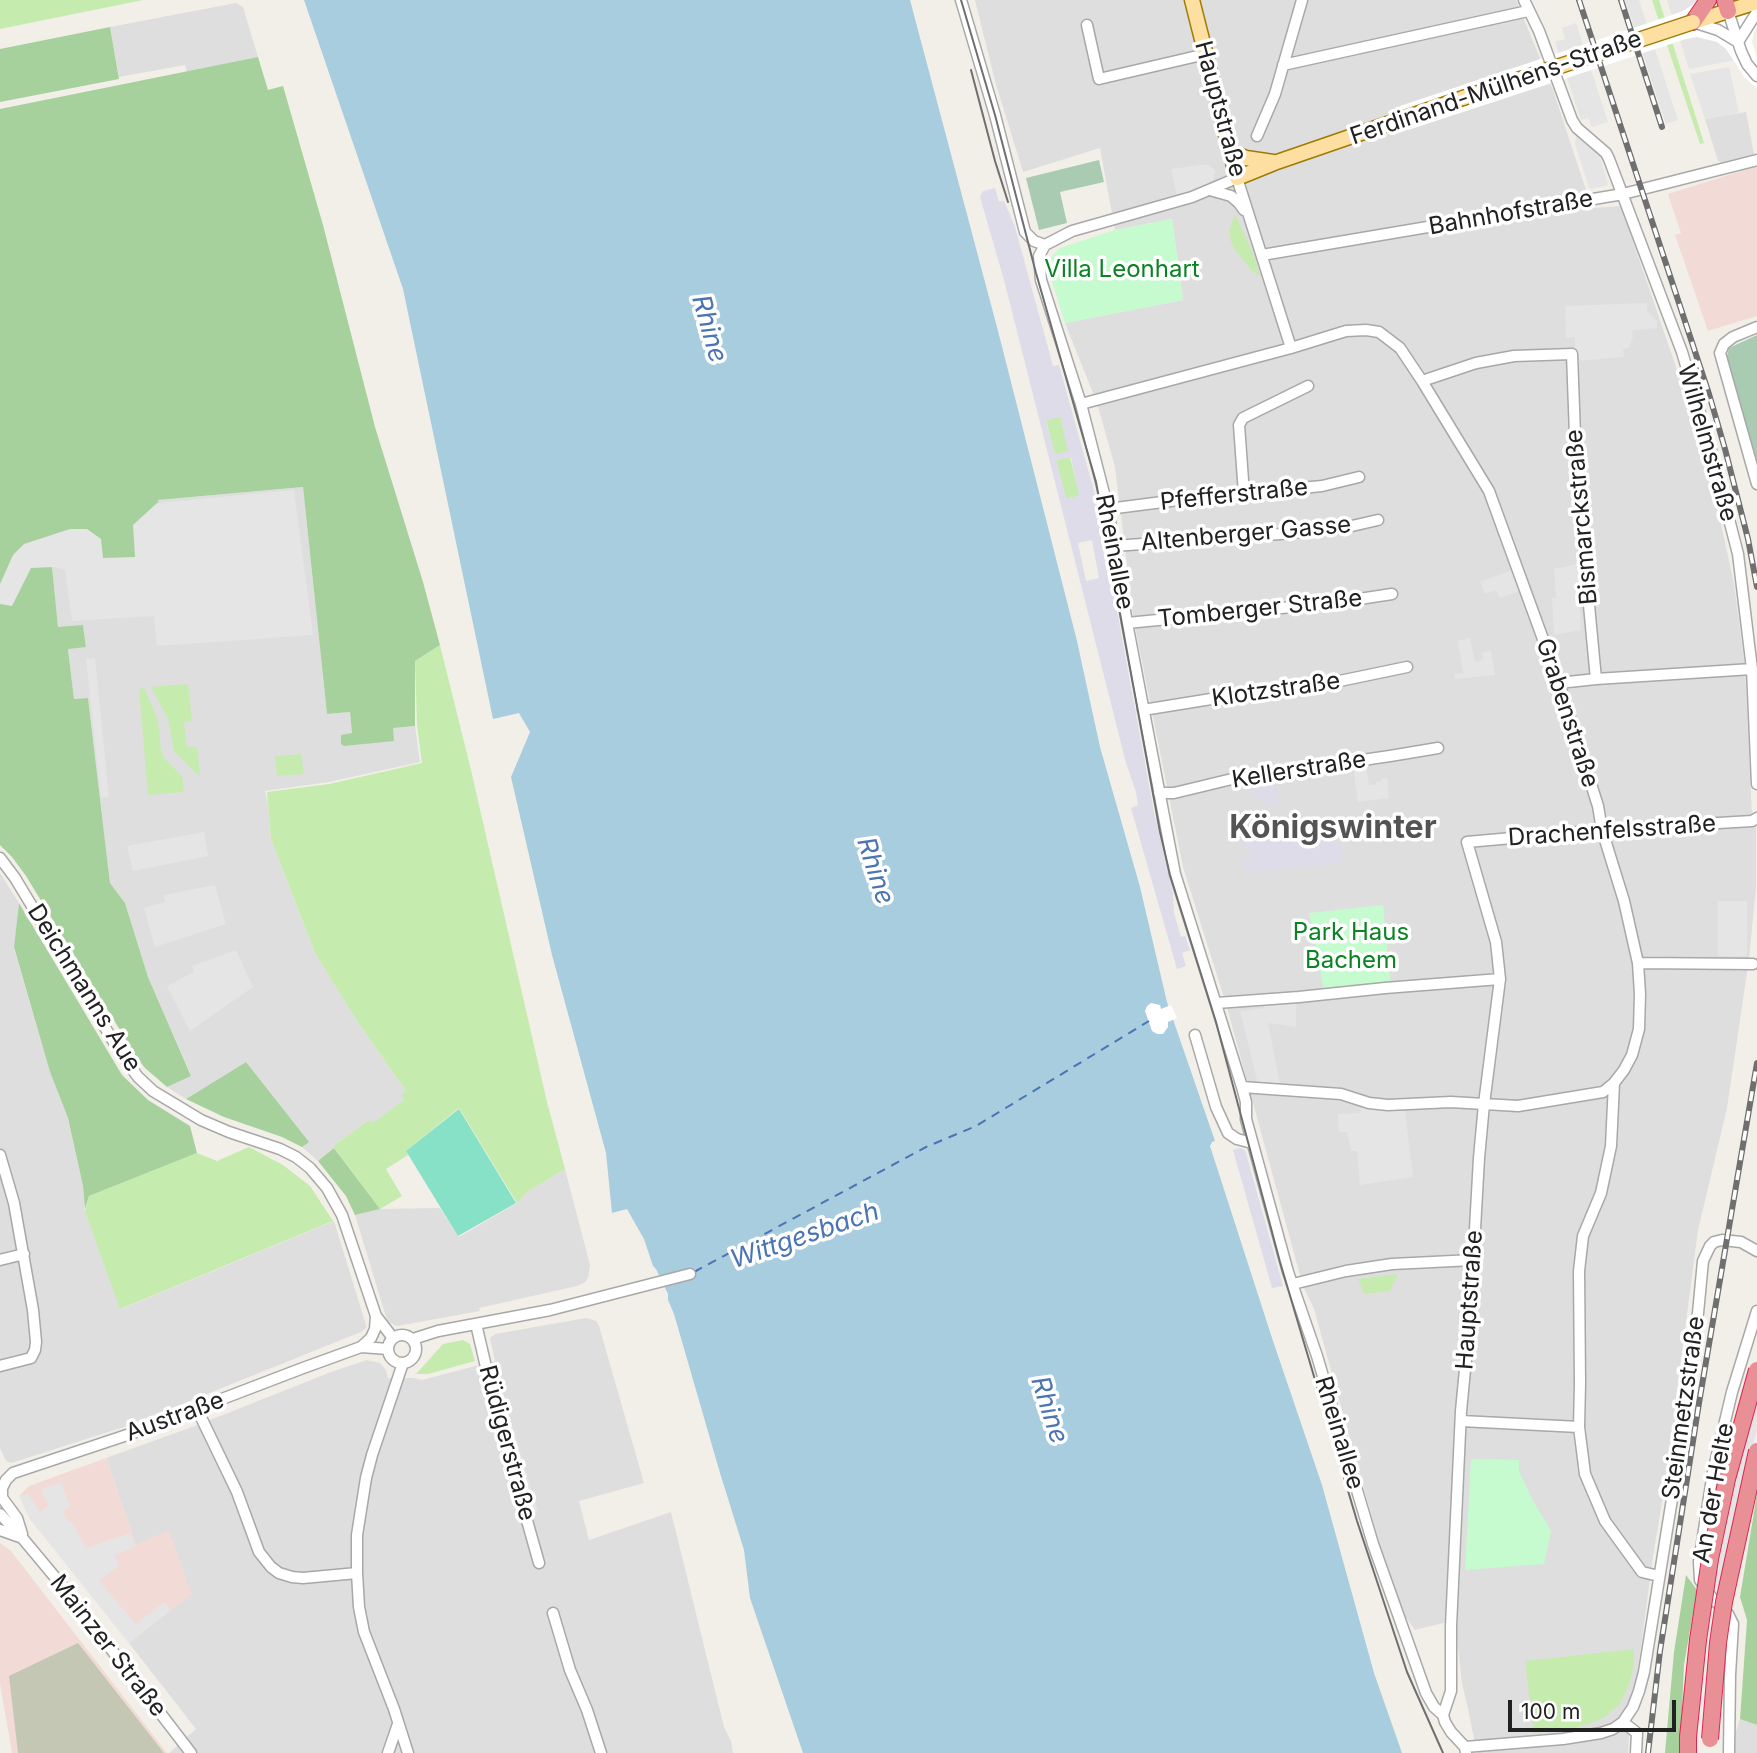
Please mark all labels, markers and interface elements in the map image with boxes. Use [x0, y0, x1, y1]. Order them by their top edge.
street label: Ferdinand-Mülhens-Straße [1347, 25, 1645, 151]
street label: Hauptstraße [1188, 38, 1252, 180]
street label: Bahnhofstraße [1427, 184, 1595, 242]
park label: Villa Leonhart [1044, 256, 1200, 284]
water label: Rhine [685, 292, 733, 366]
street label: Wilhelmstraße [1671, 361, 1743, 525]
street label: Bismarckstraße [1560, 428, 1604, 606]
street label: Pfefferstraße [1159, 473, 1309, 517]
street label: Rheinallee [1089, 492, 1139, 612]
street label: Altenberger Gasse [1140, 510, 1352, 558]
street label: Tomberger Straße [1156, 584, 1364, 634]
street label: Grabenstraße [1529, 635, 1605, 791]
street label: Klotzstraße [1210, 667, 1342, 713]
street label: Kellerstraße [1230, 745, 1368, 795]
district label: Königswinter [1229, 809, 1437, 847]
street label: Drachenfelsstraße [1507, 809, 1717, 853]
water label: Rhine [850, 833, 900, 909]
street label: Deichmanns Aue [21, 899, 147, 1077]
park label: Park Haus Bachem [1293, 919, 1409, 975]
water label: Wittgesbach [727, 1196, 883, 1276]
street label: Hauptstraße [1451, 1229, 1489, 1371]
street label: Steinmetzstraße [1657, 1314, 1711, 1502]
street label: Rüdigerstraße [472, 1362, 542, 1524]
water label: Rhine [1024, 1372, 1074, 1448]
street label: Rheinallee [1308, 1373, 1370, 1493]
street label: Austraße [122, 1386, 228, 1448]
street label: An der Helte [1688, 1421, 1740, 1565]
street label: Mainzer Straße [44, 1569, 172, 1723]
scale bar [1512, 1686, 1680, 1730]
text: 100 m [1521, 1699, 1580, 1724]

